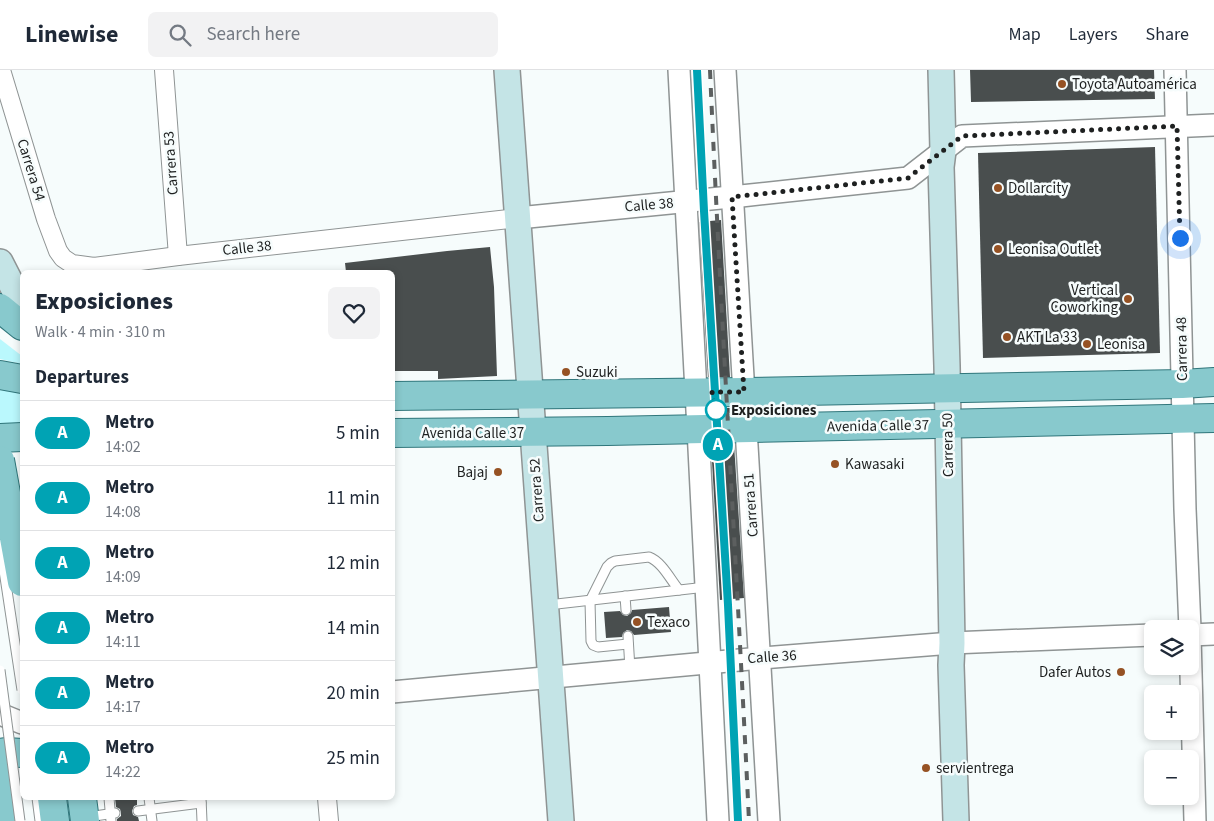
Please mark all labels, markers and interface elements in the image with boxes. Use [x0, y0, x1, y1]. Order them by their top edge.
search box [148, 12, 498, 57]
text: Linewise [25, 17, 118, 52]
icon: search [166, 21, 194, 49]
text: Search here [206, 21, 300, 48]
text: Map [1009, 22, 1041, 47]
text: Layers [1069, 22, 1118, 47]
text: Share [1146, 22, 1189, 47]
place label: Toyota Autoamérica [1072, 74, 1197, 95]
marker: Toyota Autoamérica [1056, 78, 1068, 90]
street label: Carrera 53 [158, 130, 184, 196]
street label: Carrera 54 [12, 136, 51, 204]
place label: Dollarcity [1008, 178, 1068, 199]
marker: Dollarcity [992, 182, 1004, 194]
street label: Calle 38 [624, 192, 674, 218]
your location [1168, 226, 1193, 251]
street label: Calle 38 [221, 235, 273, 261]
place label: Leonisa Outlet [1008, 239, 1099, 260]
marker: Leonisa Outlet [992, 243, 1004, 255]
place label: Vertical Coworking [1050, 280, 1118, 318]
text: Exposiciones [35, 284, 173, 319]
button: heart [328, 287, 380, 339]
marker: Vertical Coworking [1122, 293, 1134, 305]
street label: Carrera 48 [1171, 317, 1193, 381]
text: Walk · 4 min · 310 m [35, 321, 166, 343]
place label: AKT La 33 [1017, 327, 1077, 348]
marker: AKT La 33 [1001, 331, 1013, 343]
place label: Leonisa [1097, 334, 1145, 355]
marker: Leonisa [1081, 338, 1093, 350]
place label: Suzuki [576, 362, 618, 383]
text: Departures [35, 364, 129, 391]
marker: Suzuki [560, 366, 572, 378]
marker: Exposiciones [705, 399, 727, 421]
place label: Exposiciones [731, 400, 817, 421]
text: Metro [105, 409, 154, 436]
street label: Carrera 50 [937, 413, 959, 477]
street label: Avenida Calle 37 [827, 415, 929, 437]
text: A [57, 420, 68, 445]
text: 5 min [336, 420, 380, 447]
street label: Avenida Calle 37 [422, 423, 524, 444]
line badge: A [702, 429, 734, 461]
text: A [713, 432, 723, 457]
text: 14:02 [105, 436, 141, 458]
place label: Kawasaki [845, 454, 904, 475]
street label: Carrera 52 [524, 457, 550, 523]
marker: Kawasaki [829, 458, 841, 470]
place label: Bajaj [457, 462, 488, 483]
marker: Bajaj [492, 466, 504, 478]
street label: Carrera 51 [738, 472, 764, 538]
text: Metro [105, 474, 154, 501]
text: A [57, 485, 68, 510]
text: 11 min [326, 485, 380, 512]
text: 14:08 [105, 501, 141, 523]
text: Metro [105, 539, 154, 566]
text: A [57, 550, 68, 575]
text: 12 min [326, 550, 380, 577]
text: 14:09 [105, 566, 141, 588]
text: Metro [105, 604, 154, 631]
place label: Texaco [647, 612, 690, 633]
text: A [57, 615, 68, 640]
text: 14 min [326, 615, 380, 642]
marker: Texaco [631, 616, 643, 628]
map controls [1144, 620, 1199, 805]
button: layers [1144, 620, 1199, 675]
text: 14:11 [105, 631, 141, 653]
street label: Calle 36 [747, 645, 797, 669]
place label: Dafer Autos [1039, 662, 1111, 683]
marker: Dafer Autos [1115, 666, 1127, 678]
text: Metro [105, 669, 154, 696]
text: A [57, 680, 68, 705]
text: 20 min [326, 680, 380, 707]
button: + [1144, 685, 1199, 740]
text: 14:17 [105, 696, 141, 718]
text: Metro [105, 734, 154, 761]
text: A [57, 745, 68, 770]
text: 25 min [326, 745, 380, 772]
button: − [1144, 750, 1199, 805]
place label: servientrega [936, 758, 1014, 779]
text: 14:22 [105, 761, 141, 783]
marker: servientrega [920, 762, 932, 774]

